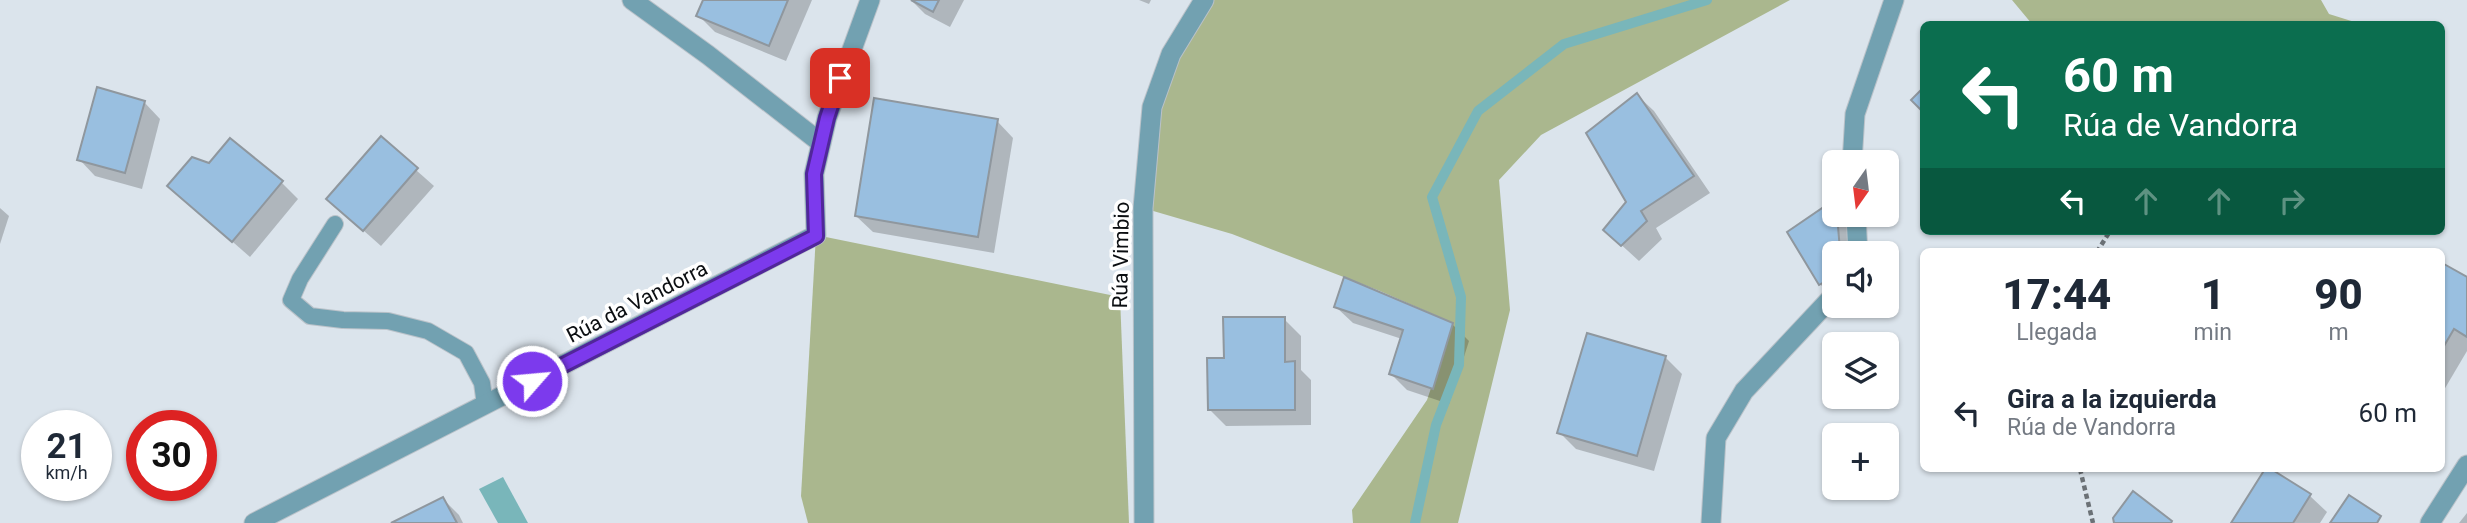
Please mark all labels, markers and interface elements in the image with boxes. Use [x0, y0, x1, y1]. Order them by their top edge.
text: 60 m [2063, 47, 2174, 104]
pin [810, 48, 870, 108]
icon: left [1948, 49, 2039, 140]
icon: arrive [821, 59, 859, 97]
text: Rúa de Vandorra [2063, 106, 2298, 144]
north arrow [1822, 150, 1899, 228]
map controls [1822, 150, 1899, 500]
icon: left [2054, 182, 2092, 220]
icon: ahead [2127, 182, 2165, 220]
icon: ahead [2200, 182, 2238, 220]
icon: right [2273, 182, 2311, 220]
street label: Rúa Vimbio [1108, 201, 1134, 309]
button: sound [1822, 241, 1899, 318]
street label: Rúa da Vandorra [563, 256, 711, 348]
text: 17:44 [2002, 270, 2111, 319]
text: 1 [2201, 270, 2225, 319]
text: 90 [2314, 270, 2363, 319]
text: Llegada [2016, 319, 2097, 346]
text: min [2194, 319, 2232, 346]
text: m [2328, 319, 2349, 346]
button: layers [1822, 332, 1899, 409]
position arrow [495, 344, 569, 418]
text: Gira a la izquierda [2007, 384, 2217, 414]
icon: left [1948, 394, 1986, 432]
text: 60 m [2359, 398, 2417, 428]
speed limit sign: 30 [126, 410, 217, 501]
text: Rúa de Vandorra [2007, 414, 2176, 441]
button: + [1822, 423, 1899, 500]
text: 21 [46, 426, 87, 467]
text: km/h [45, 462, 88, 483]

